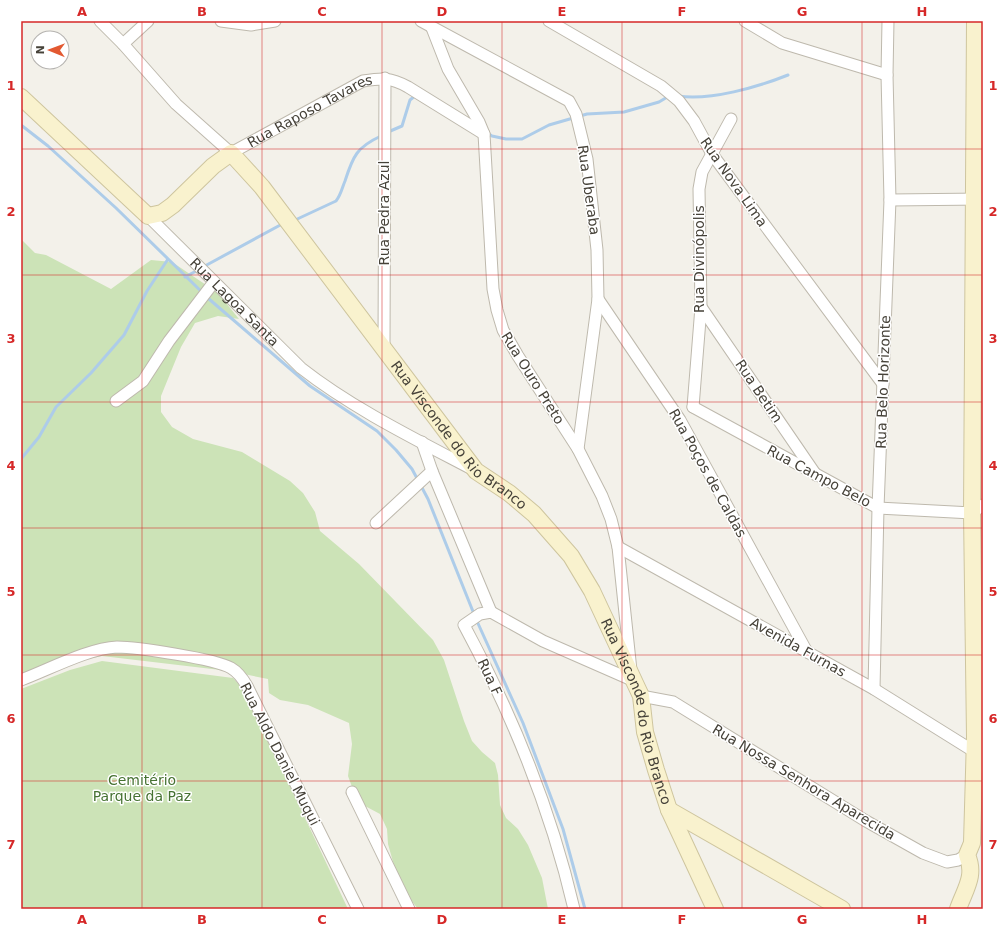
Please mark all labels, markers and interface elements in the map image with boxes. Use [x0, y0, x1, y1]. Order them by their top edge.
text: A [77, 4, 87, 19]
text: B [197, 4, 207, 19]
text: C [317, 4, 327, 19]
text: D [437, 4, 448, 19]
text: E [558, 4, 566, 19]
text: F [678, 4, 686, 19]
text: G [797, 4, 807, 19]
text: H [917, 4, 927, 19]
north arrow [30, 30, 70, 70]
text: N [34, 45, 47, 55]
street label: Rua Raposo Tavares [245, 72, 373, 151]
text: 1 [6, 78, 16, 93]
text: 1 [988, 78, 998, 93]
street label: Rua Nova Lima [697, 134, 771, 230]
street label: Rua Uberaba [575, 144, 603, 236]
street label: Rua Pedra Azul [376, 161, 392, 265]
text: 2 [6, 204, 16, 219]
text: 2 [988, 204, 998, 219]
street label: Rua Divinópolis [691, 205, 707, 313]
street label: Rua Lagoa Santa [187, 255, 282, 349]
street label: Rua Belo Horizonte [873, 315, 893, 449]
street label: Rua Ouro Preto [498, 329, 568, 427]
text: 3 [6, 331, 16, 346]
text: 3 [988, 331, 998, 346]
street label: Rua Betim [732, 357, 786, 425]
street label: Rua Visconde do Rio Branco [388, 358, 530, 513]
street label: Rua Poços de Caldas [666, 406, 750, 540]
street label: Rua Campo Belo [764, 442, 874, 510]
text: 4 [6, 458, 16, 473]
text: 4 [988, 458, 998, 473]
text: 5 [6, 584, 16, 599]
text: 5 [988, 584, 998, 599]
street label: Avenida Furnas [747, 614, 849, 680]
street label: Rua Visconde do Rio Branco [598, 616, 675, 806]
street label: Rua F [474, 656, 506, 698]
street label: Rua Aldo Daniel Muqui [237, 680, 323, 828]
text: 6 [6, 711, 16, 726]
text: 6 [988, 711, 998, 726]
street label: Rua Nossa Senhora Aparecida [710, 721, 898, 843]
park label: Cemitério Parque da Paz [93, 772, 191, 804]
text: 7 [6, 837, 16, 852]
text: 7 [988, 837, 998, 852]
text: A [77, 912, 87, 927]
text: B [197, 912, 207, 927]
text: C [317, 912, 327, 927]
text: D [437, 912, 448, 927]
text: E [558, 912, 566, 927]
text: F [678, 912, 686, 927]
text: G [797, 912, 807, 927]
text: H [917, 912, 927, 927]

